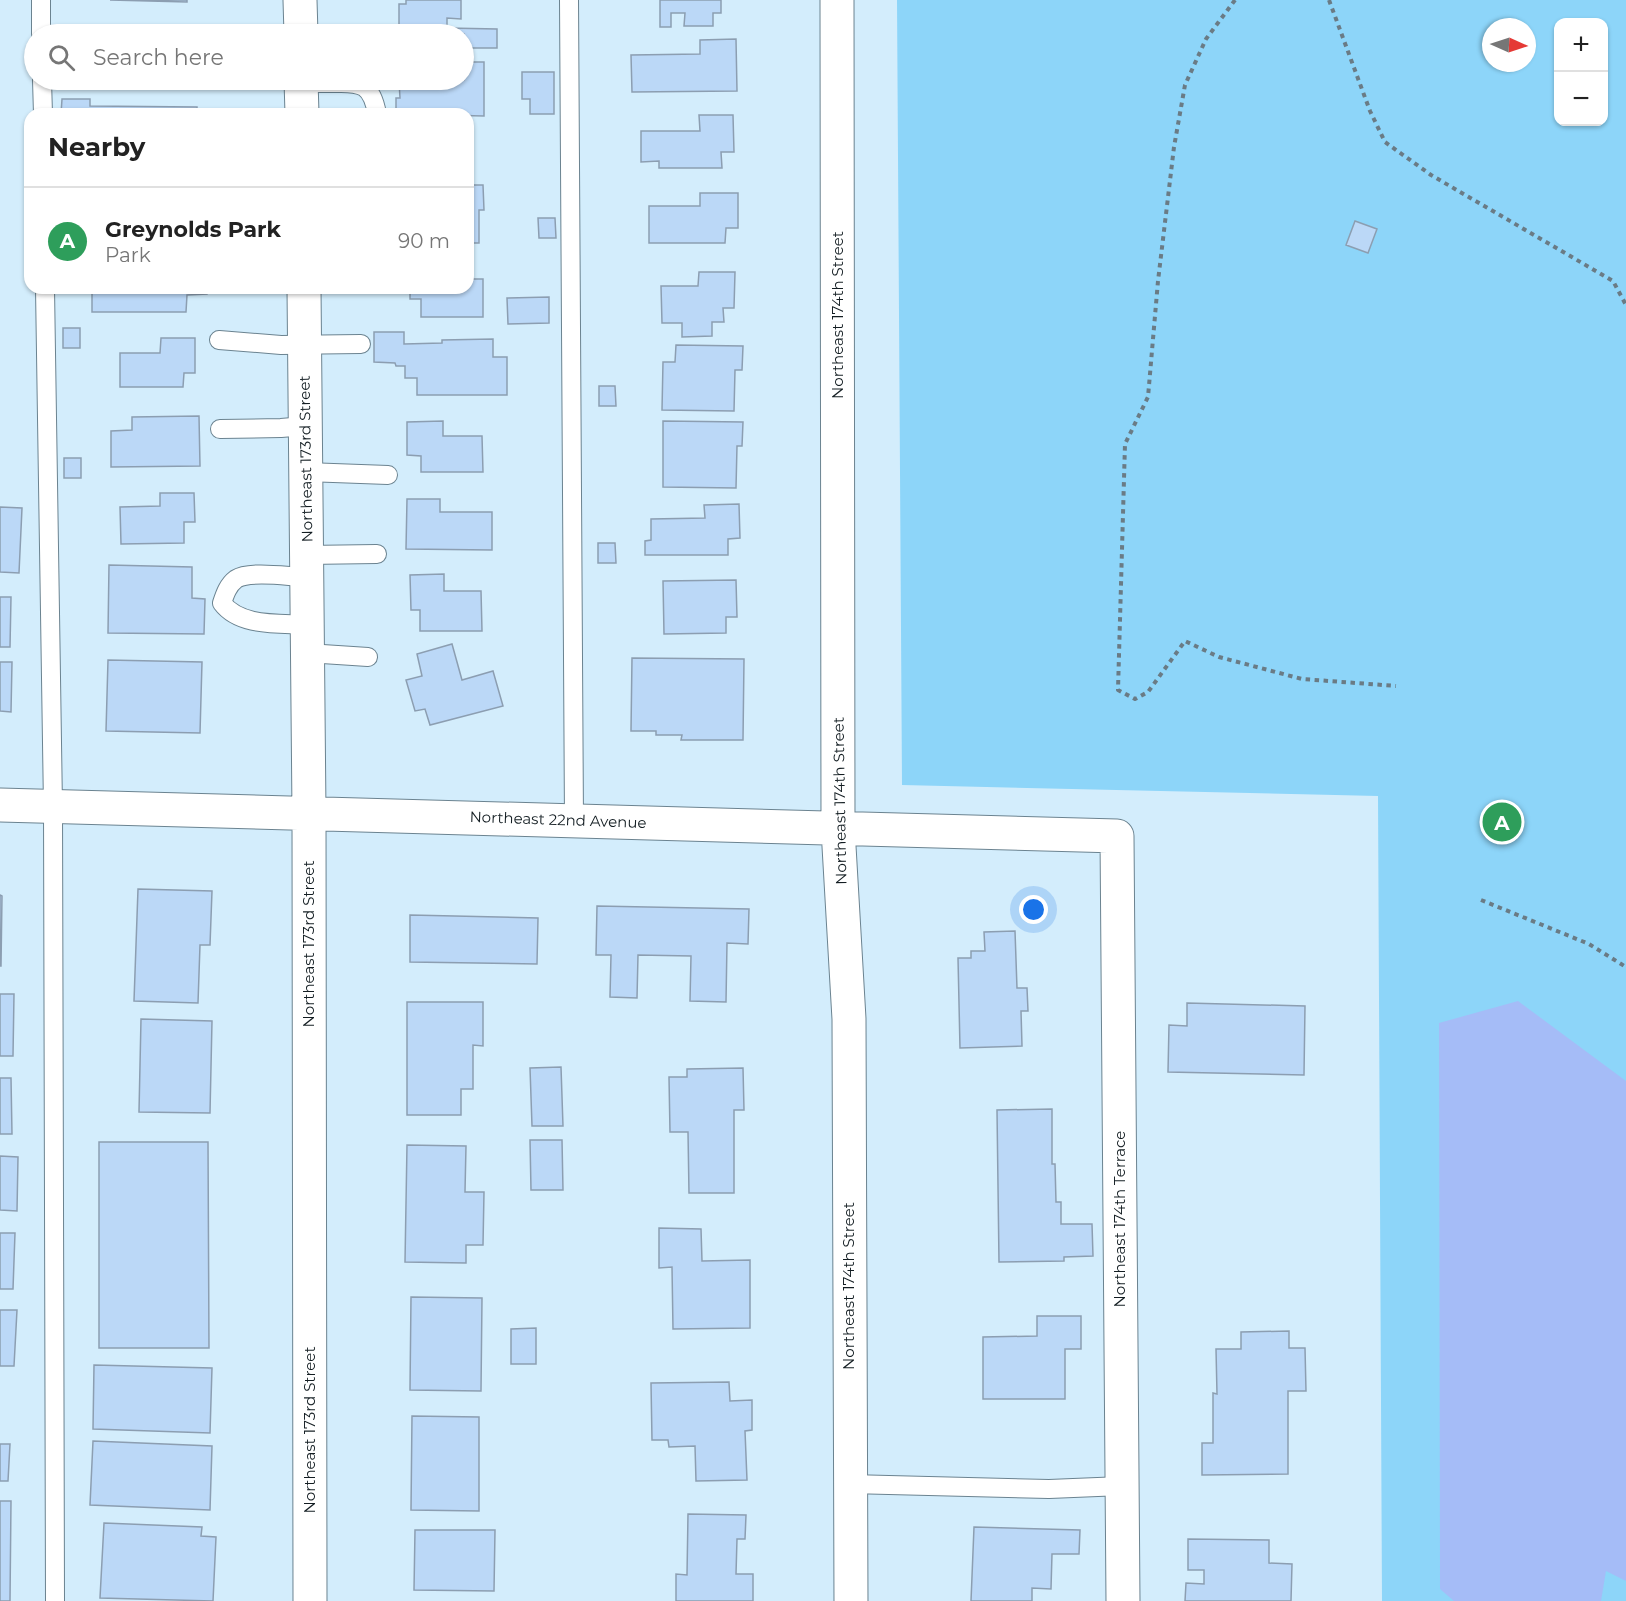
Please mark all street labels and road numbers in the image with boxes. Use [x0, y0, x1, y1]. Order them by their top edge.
street label: Northeast 174th Street [828, 231, 847, 399]
street label: Northeast 173rd Street [295, 375, 316, 543]
street label: Northeast 174th Street [829, 717, 850, 885]
street label: Northeast 22nd Avenue [469, 807, 647, 832]
street label: Northeast 173rd Street [299, 861, 318, 1027]
street label: Northeast 174th Terrace [1110, 1131, 1129, 1307]
street label: Northeast 174th Street [839, 1202, 858, 1370]
street label: Northeast 173rd Street [300, 1347, 319, 1513]

